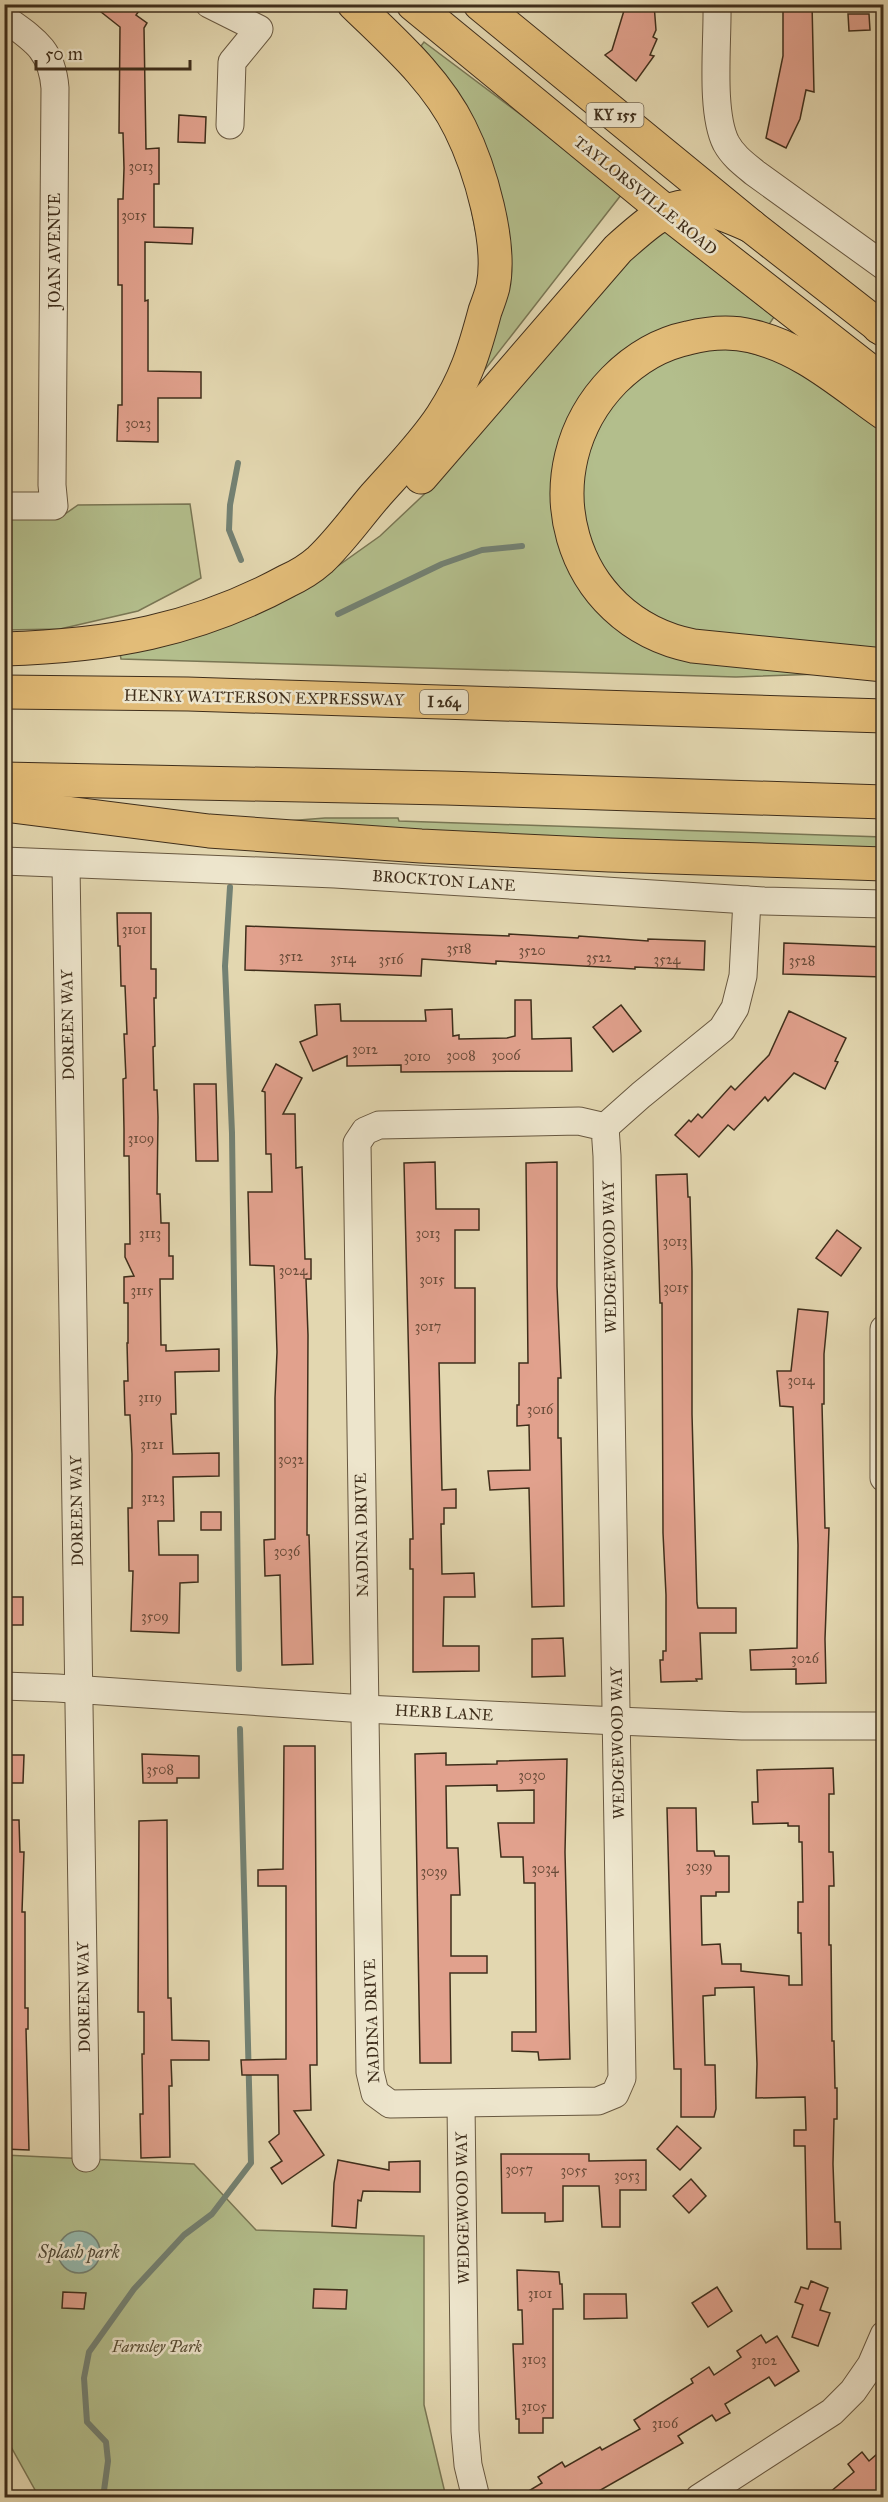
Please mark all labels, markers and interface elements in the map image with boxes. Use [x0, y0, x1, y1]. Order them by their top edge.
scale bar [36, 33, 190, 71]
text: 50 m [45, 43, 83, 65]
road number: KY 155 [586, 103, 644, 127]
street label: TAYLORSVILLE ROAD [570, 132, 721, 259]
house number: 3013 [129, 158, 153, 175]
street label: JOAN AVENUE [45, 193, 65, 311]
house number: 3015 [121, 207, 147, 224]
house number: 3023 [125, 415, 151, 432]
street label: HENRY WATTERSON EXPRESSWAY [124, 686, 405, 709]
road number: I 264 [420, 690, 468, 714]
street label: BROCKTON LANE [372, 866, 516, 895]
house number: 3101 [122, 921, 147, 938]
house number: 3518 [446, 940, 472, 957]
house number: 3520 [518, 942, 546, 959]
house number: 3512 [279, 948, 303, 965]
house number: 3522 [586, 949, 612, 966]
house number: 3514 [330, 950, 357, 967]
house number: 3516 [379, 951, 404, 968]
house number: 3524 [654, 951, 682, 968]
house number: 3528 [789, 952, 815, 969]
street label: DOREEN WAY [57, 969, 78, 1081]
house number: 3012 [352, 1041, 378, 1058]
house number: 3008 [446, 1047, 476, 1064]
house number: 3006 [491, 1047, 521, 1064]
house number: 3010 [403, 1048, 431, 1065]
house number: 3109 [128, 1130, 154, 1147]
street label: WEDGEWOOD WAY [599, 1180, 620, 1333]
house number: 3113 [139, 1225, 161, 1242]
house number: 3013 [416, 1225, 440, 1242]
house number: 3013 [663, 1233, 687, 1250]
house number: 3024 [279, 1262, 308, 1279]
house number: 3015 [419, 1271, 445, 1288]
house number: 3015 [663, 1279, 689, 1296]
house number: 3115 [130, 1282, 154, 1299]
house number: 3017 [415, 1318, 441, 1335]
house number: 3014 [788, 1372, 816, 1389]
house number: 3119 [138, 1389, 162, 1406]
house number: 3016 [527, 1401, 554, 1418]
house number: 3121 [140, 1436, 164, 1453]
house number: 3032 [278, 1451, 304, 1468]
street label: DOREEN WAY [66, 1455, 87, 1567]
street label: NADINA DRIVE [351, 1473, 372, 1597]
house number: 3123 [141, 1489, 165, 1506]
house number: 3036 [274, 1543, 301, 1560]
house number: 3509 [141, 1608, 169, 1625]
house number: 3026 [791, 1650, 820, 1667]
street label: WEDGEWOOD WAY [607, 1666, 628, 1819]
street label: HERB LANE [394, 1700, 494, 1725]
house number: 3508 [146, 1761, 174, 1778]
house number: 3030 [518, 1767, 546, 1784]
house number: 3039 [686, 1858, 712, 1875]
house number: 3034 [531, 1860, 560, 1877]
house number: 3039 [421, 1863, 447, 1880]
street label: DOREEN WAY [73, 1941, 94, 2053]
street label: NADINA DRIVE [360, 1959, 383, 2083]
street label: WEDGEWOOD WAY [452, 2131, 473, 2284]
house number: 3057 [505, 2161, 533, 2178]
house number: 3055 [561, 2162, 588, 2179]
house number: 3053 [614, 2167, 640, 2184]
water label: Splash park [37, 2241, 120, 2264]
house number: 3101 [528, 2285, 553, 2302]
park label: Farnsley Park [111, 2337, 202, 2356]
house number: 3103 [522, 2351, 546, 2368]
house number: 3102 [751, 2352, 777, 2369]
house number: 3105 [521, 2398, 547, 2415]
house number: 3106 [652, 2415, 679, 2432]

